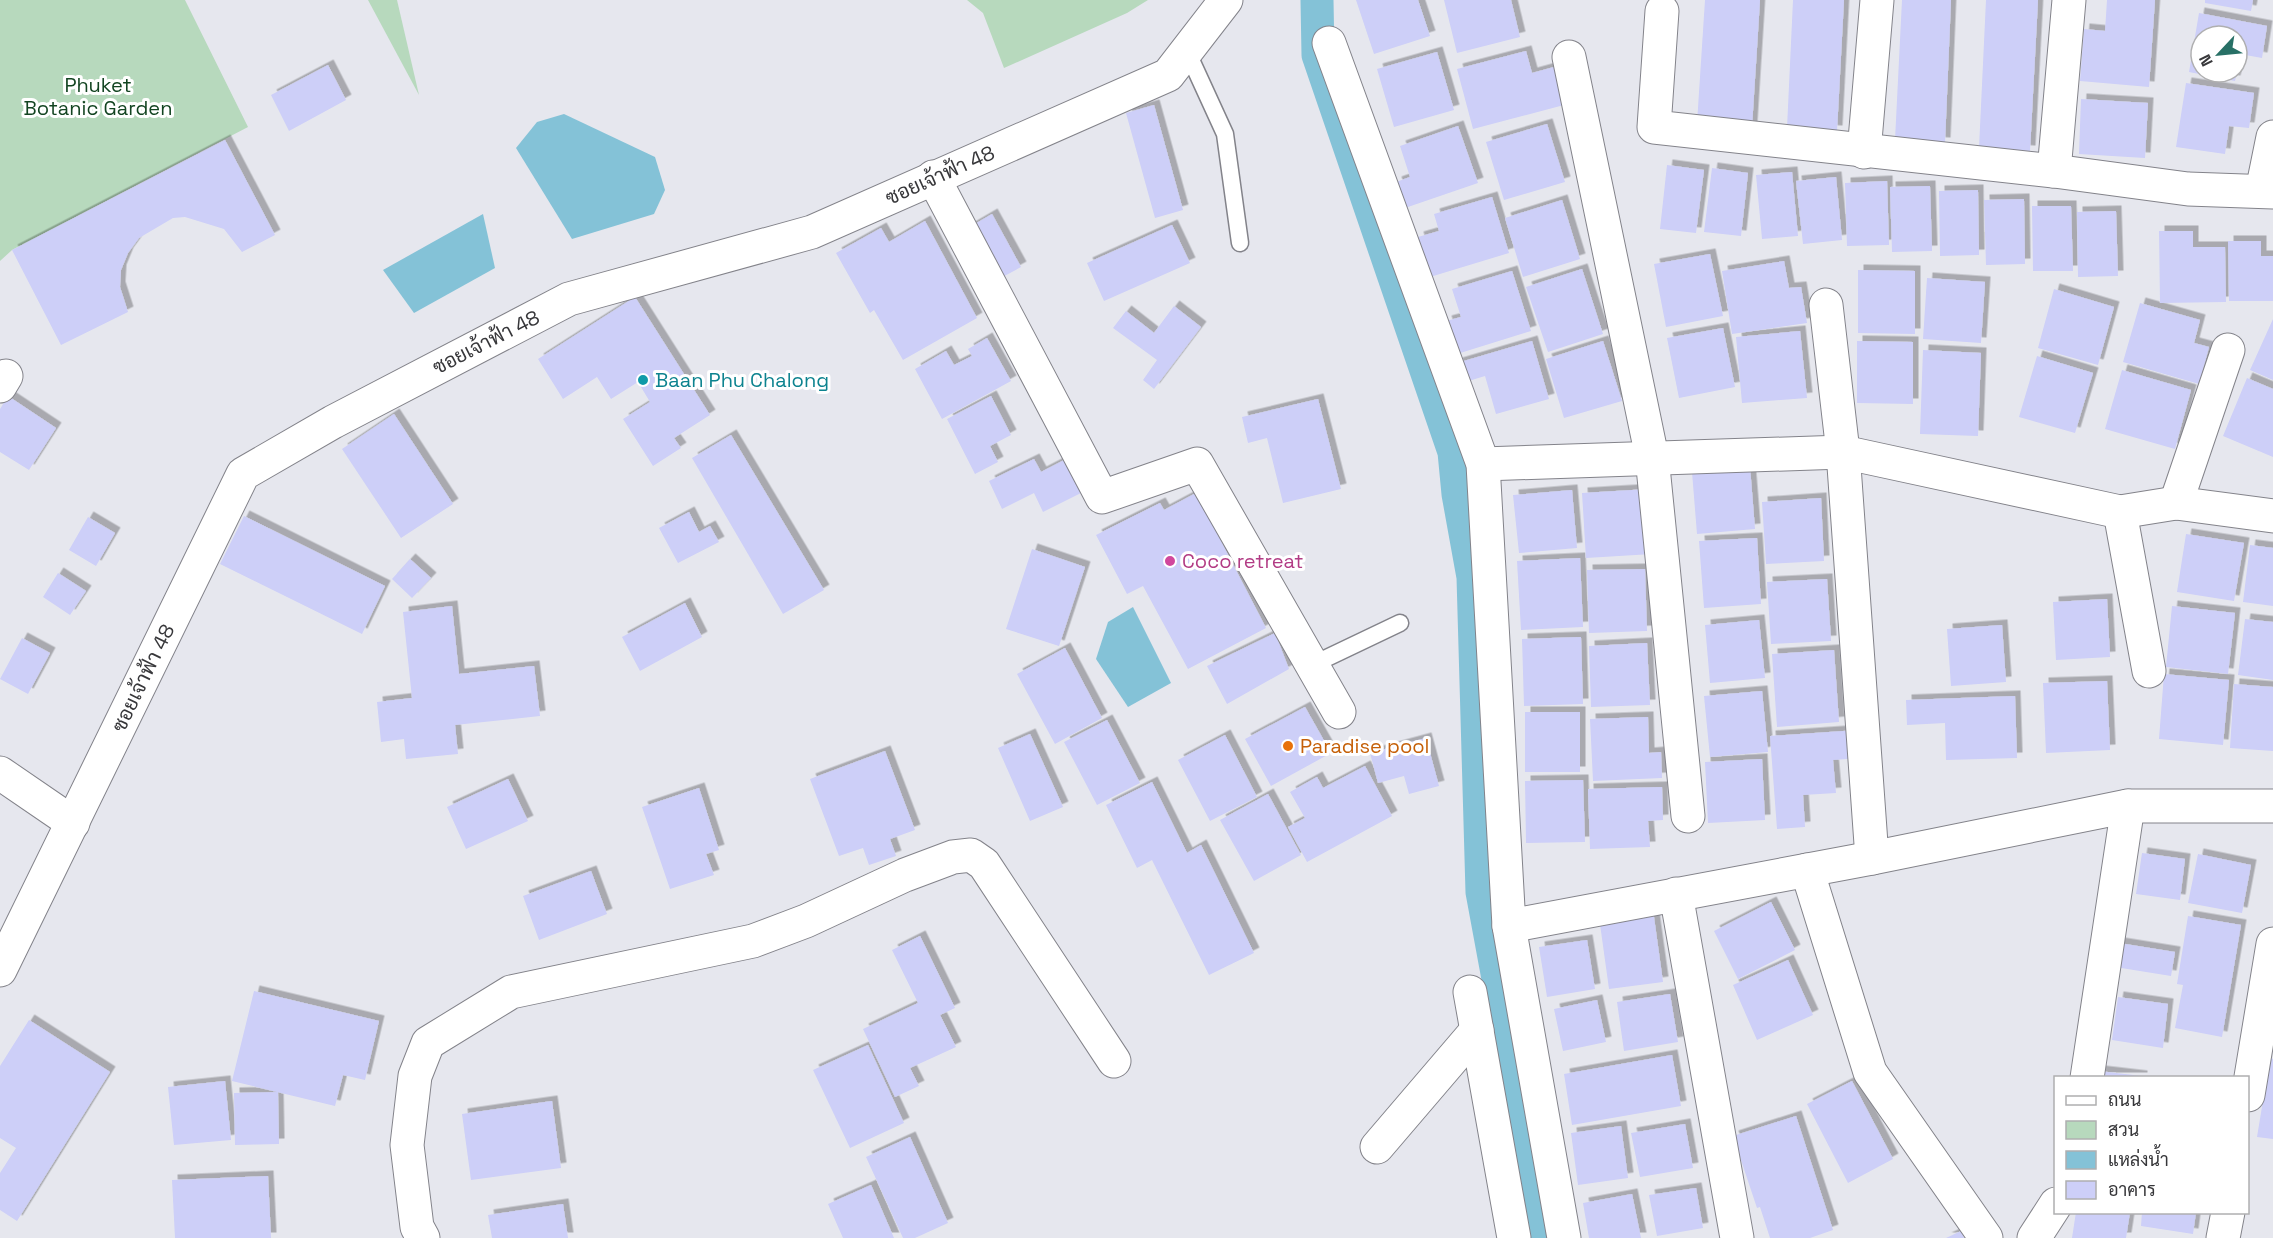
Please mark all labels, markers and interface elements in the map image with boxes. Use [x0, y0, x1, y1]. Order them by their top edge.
north arrow [2189, 24, 2249, 84]
text: N [2194, 51, 2218, 70]
park label: Phuket Botanic Garden [24, 72, 172, 121]
street label: ซอยเจ้าฟ้า 48 [881, 139, 999, 211]
street label: ซอยเจ้าฟ้า 48 [428, 304, 544, 380]
place label: Baan Phu Chalong [655, 367, 829, 393]
marker: Baan Phu Chalong [636, 373, 650, 387]
place label: Coco retreat [1182, 548, 1304, 574]
marker: Coco retreat [1163, 554, 1177, 568]
street label: ซอยเจ้าฟ้า 48 [106, 620, 180, 736]
place label: Paradise pool [1300, 733, 1430, 759]
marker: Paradise pool [1281, 739, 1295, 753]
legend [2054, 1076, 2249, 1214]
text: ถนน [2108, 1088, 2141, 1111]
text: สวน [2108, 1118, 2139, 1141]
text: แหล่งน้ำ [2108, 1144, 2169, 1171]
text: อาคาร [2108, 1178, 2156, 1201]

